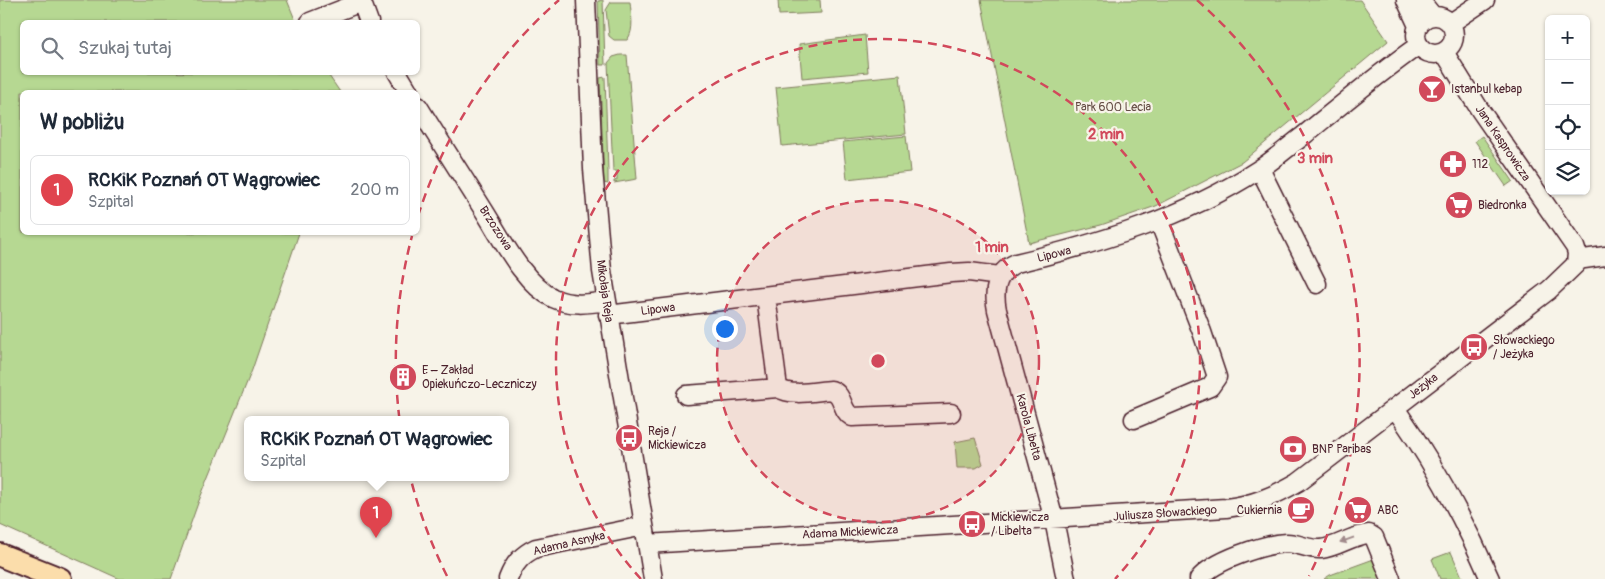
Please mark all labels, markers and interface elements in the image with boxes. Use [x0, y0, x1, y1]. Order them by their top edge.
map controls [1545, 15, 1590, 195]
button: + [1545, 15, 1590, 60]
search box [20, 20, 420, 75]
icon: search [38, 34, 66, 62]
text: Szukaj tutaj [78, 36, 172, 60]
button: − [1545, 60, 1590, 105]
bar icon: Istanbul kebap [1417, 74, 1447, 104]
place label: Istanbul kebap [1451, 82, 1522, 97]
park label: Park 600 Lecia [1075, 100, 1151, 115]
street label: Jana Kasprowicza [1472, 102, 1534, 184]
button: locate [1545, 105, 1590, 150]
text: W pobliżu [40, 109, 124, 136]
text: 2 min [1088, 125, 1124, 144]
text: 3 min [1297, 149, 1333, 168]
pharmacy icon: 112 [1438, 149, 1468, 179]
button: layers [1545, 150, 1590, 195]
place label: 112 [1472, 157, 1488, 172]
text: RCKiK Poznań OT Wągrowiec [88, 168, 320, 192]
text: 1 [54, 180, 60, 200]
text: 200 m [351, 180, 399, 200]
supermarket icon: Biedronka [1444, 190, 1474, 220]
text: Szpital [88, 192, 134, 212]
place label: Biedronka [1478, 198, 1527, 213]
street label: Brzozowa [476, 203, 516, 254]
text: 1 min [975, 238, 1009, 257]
street label: Lipowa [1036, 243, 1073, 266]
street label: Mikołaja Reja [593, 259, 616, 324]
street label: Lipowa [640, 300, 677, 319]
your location [712, 316, 738, 342]
bus stop icon: Słowackiego / Jeżyka [1459, 332, 1489, 362]
place label: Słowackiego / Jeżyka [1493, 333, 1555, 362]
centre of rings [869, 352, 887, 370]
building icon: E – Zakład Opiekuńczo-Leczniczy [388, 362, 418, 392]
place label: E – Zakład Opiekuńczo-Leczniczy [422, 363, 537, 392]
street label: Jeżyka [1405, 370, 1442, 403]
street label: Karola Libelta [1012, 392, 1045, 462]
popup [244, 416, 509, 481]
bus stop icon: Reja / Mickiewicza [614, 423, 644, 453]
place label: Reja / Mickiewicza [648, 424, 707, 453]
text: RCKiK Poznań OT Wągrowiec [260, 427, 493, 451]
bank icon: BNP Paribas [1278, 434, 1308, 464]
place label: BNP Paribas [1312, 442, 1372, 457]
text: Szpital [260, 451, 306, 471]
cafe icon: Cukiernia [1286, 495, 1316, 525]
supermarket icon: ABC [1343, 495, 1373, 525]
pin: 1 [360, 497, 392, 538]
street label: Juliusza Słowackiego [1113, 502, 1218, 525]
place label: Cukiernia [1237, 503, 1282, 518]
place label: ABC [1377, 503, 1399, 518]
bus stop icon: Mickiewicza / Libelta [957, 509, 987, 539]
place label: Mickiewicza / Libelta [991, 510, 1050, 539]
street label: Adama Mickiewicza [802, 522, 899, 543]
street label: Adama Asnyka [532, 528, 607, 559]
one-way arrow [1339, 536, 1354, 544]

